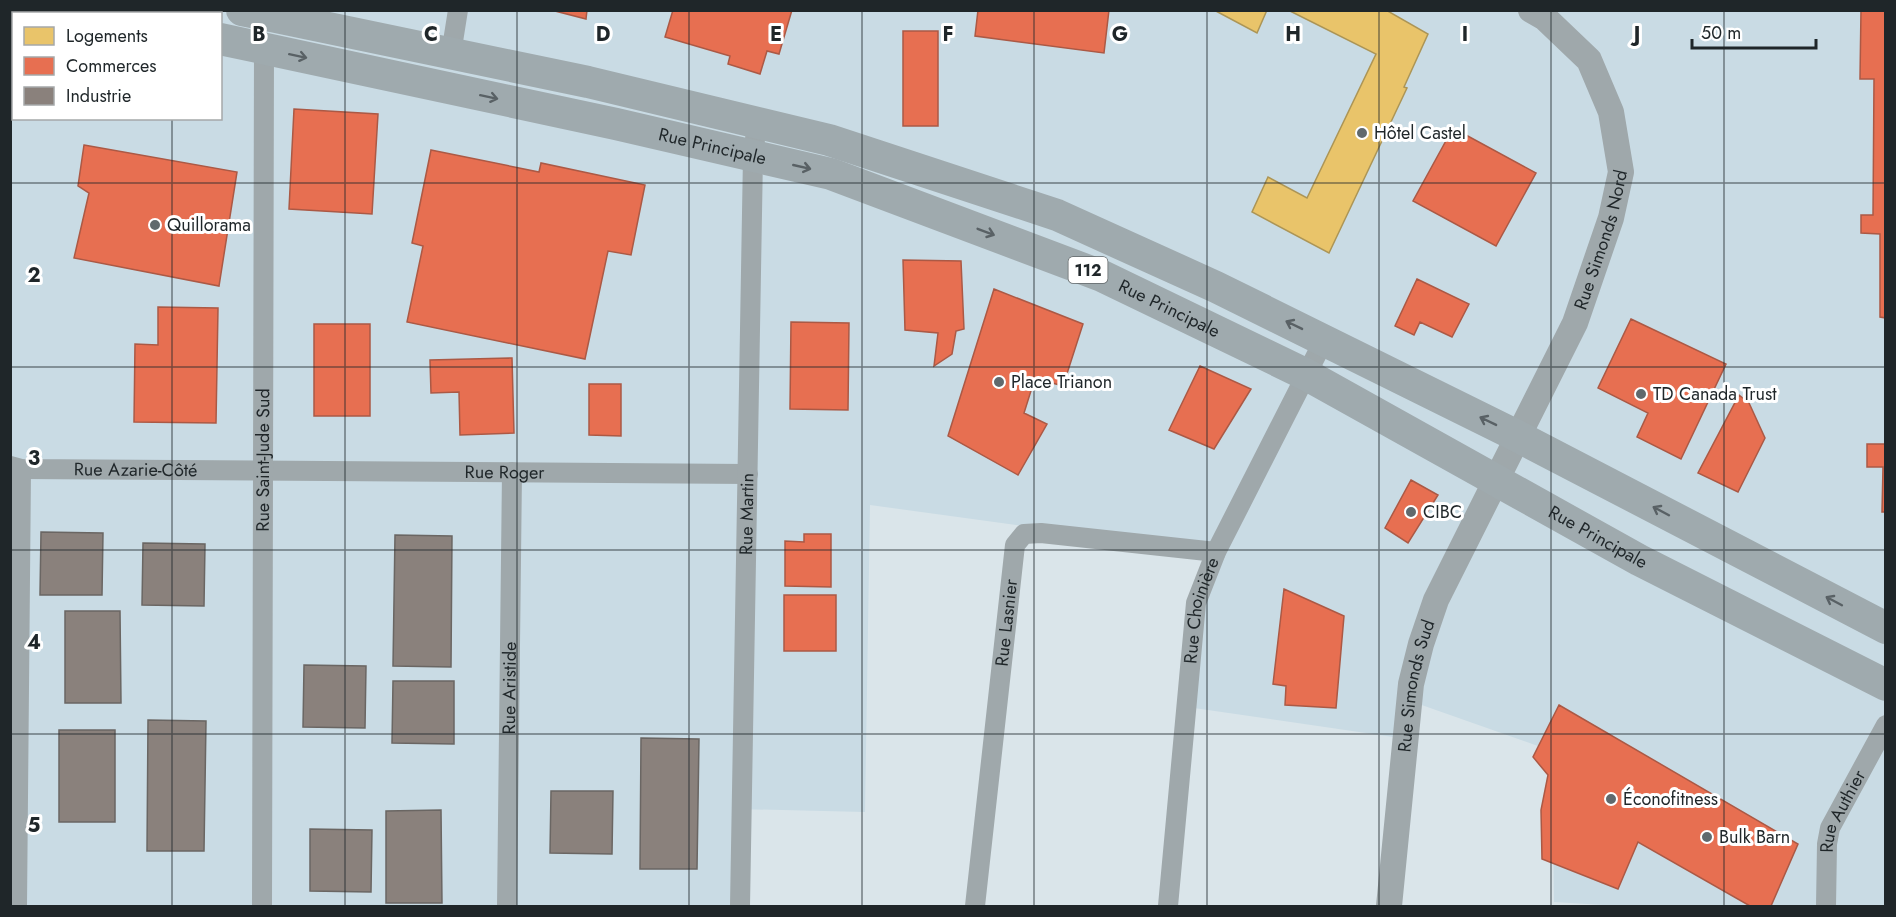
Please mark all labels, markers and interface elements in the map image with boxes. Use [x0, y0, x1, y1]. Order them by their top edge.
legend [12, 12, 222, 120]
scale bar [1692, 12, 1816, 50]
text: B [252, 20, 266, 49]
text: C [424, 20, 438, 49]
text: D [596, 20, 610, 49]
text: E [770, 20, 782, 49]
text: F [942, 20, 954, 49]
text: G [1112, 20, 1128, 49]
text: H [1285, 20, 1301, 49]
text: I [1462, 20, 1468, 49]
text: J [1630, 20, 1640, 49]
text: 50 m [1701, 20, 1741, 46]
text: Logements [66, 23, 148, 49]
one-way arrow [288, 51, 307, 62]
text: Commerces [66, 53, 157, 79]
text: Industrie [66, 83, 131, 109]
one-way arrow [478, 92, 498, 103]
place label: Hôtel Castel [1374, 120, 1466, 146]
street label: Rue Principale [656, 121, 769, 172]
marker: Hôtel Castel [1355, 126, 1369, 140]
one-way arrow [792, 162, 811, 174]
street label: Rue Simonds Nord [1567, 167, 1634, 313]
place label: Quillorama [167, 212, 251, 238]
marker: Quillorama [148, 218, 162, 232]
one-way arrow [976, 228, 994, 239]
road number: 112 [1068, 257, 1108, 283]
text: 2 [27, 261, 41, 290]
street label: Rue Principale [1114, 273, 1224, 344]
one-way arrow [1286, 319, 1304, 331]
place label: Place Trianon [1011, 369, 1112, 395]
marker: Place Trianon [992, 375, 1006, 389]
place label: TD Canada Trust [1653, 381, 1777, 407]
marker: TD Canada Trust [1634, 387, 1648, 401]
street label: Rue Saint-Jude Sud [250, 388, 276, 532]
one-way arrow [1479, 415, 1497, 427]
text: 3 [28, 444, 40, 473]
street label: Rue Azarie-Côté [74, 456, 198, 483]
street label: Rue Roger [465, 459, 545, 486]
street label: Rue Martin [733, 473, 761, 555]
place label: CIBC [1423, 499, 1462, 525]
street label: Rue Principale [1544, 499, 1652, 575]
marker: CIBC [1404, 505, 1418, 519]
one-way arrow [1653, 505, 1670, 517]
street label: Rue Choinière [1177, 553, 1226, 665]
street label: Rue Lasnier [989, 577, 1024, 668]
one-way arrow [1825, 595, 1843, 606]
street label: Rue Simonds Sud [1391, 616, 1441, 753]
text: 4 [27, 628, 41, 657]
street label: Rue Aristide [496, 641, 523, 735]
street label: Rue Authier [1814, 765, 1873, 853]
place label: Éconofitness [1623, 786, 1718, 812]
marker: Éconofitness [1604, 792, 1618, 806]
text: 5 [28, 811, 41, 840]
place label: Bulk Barn [1719, 824, 1790, 850]
marker: Bulk Barn [1700, 830, 1714, 844]

